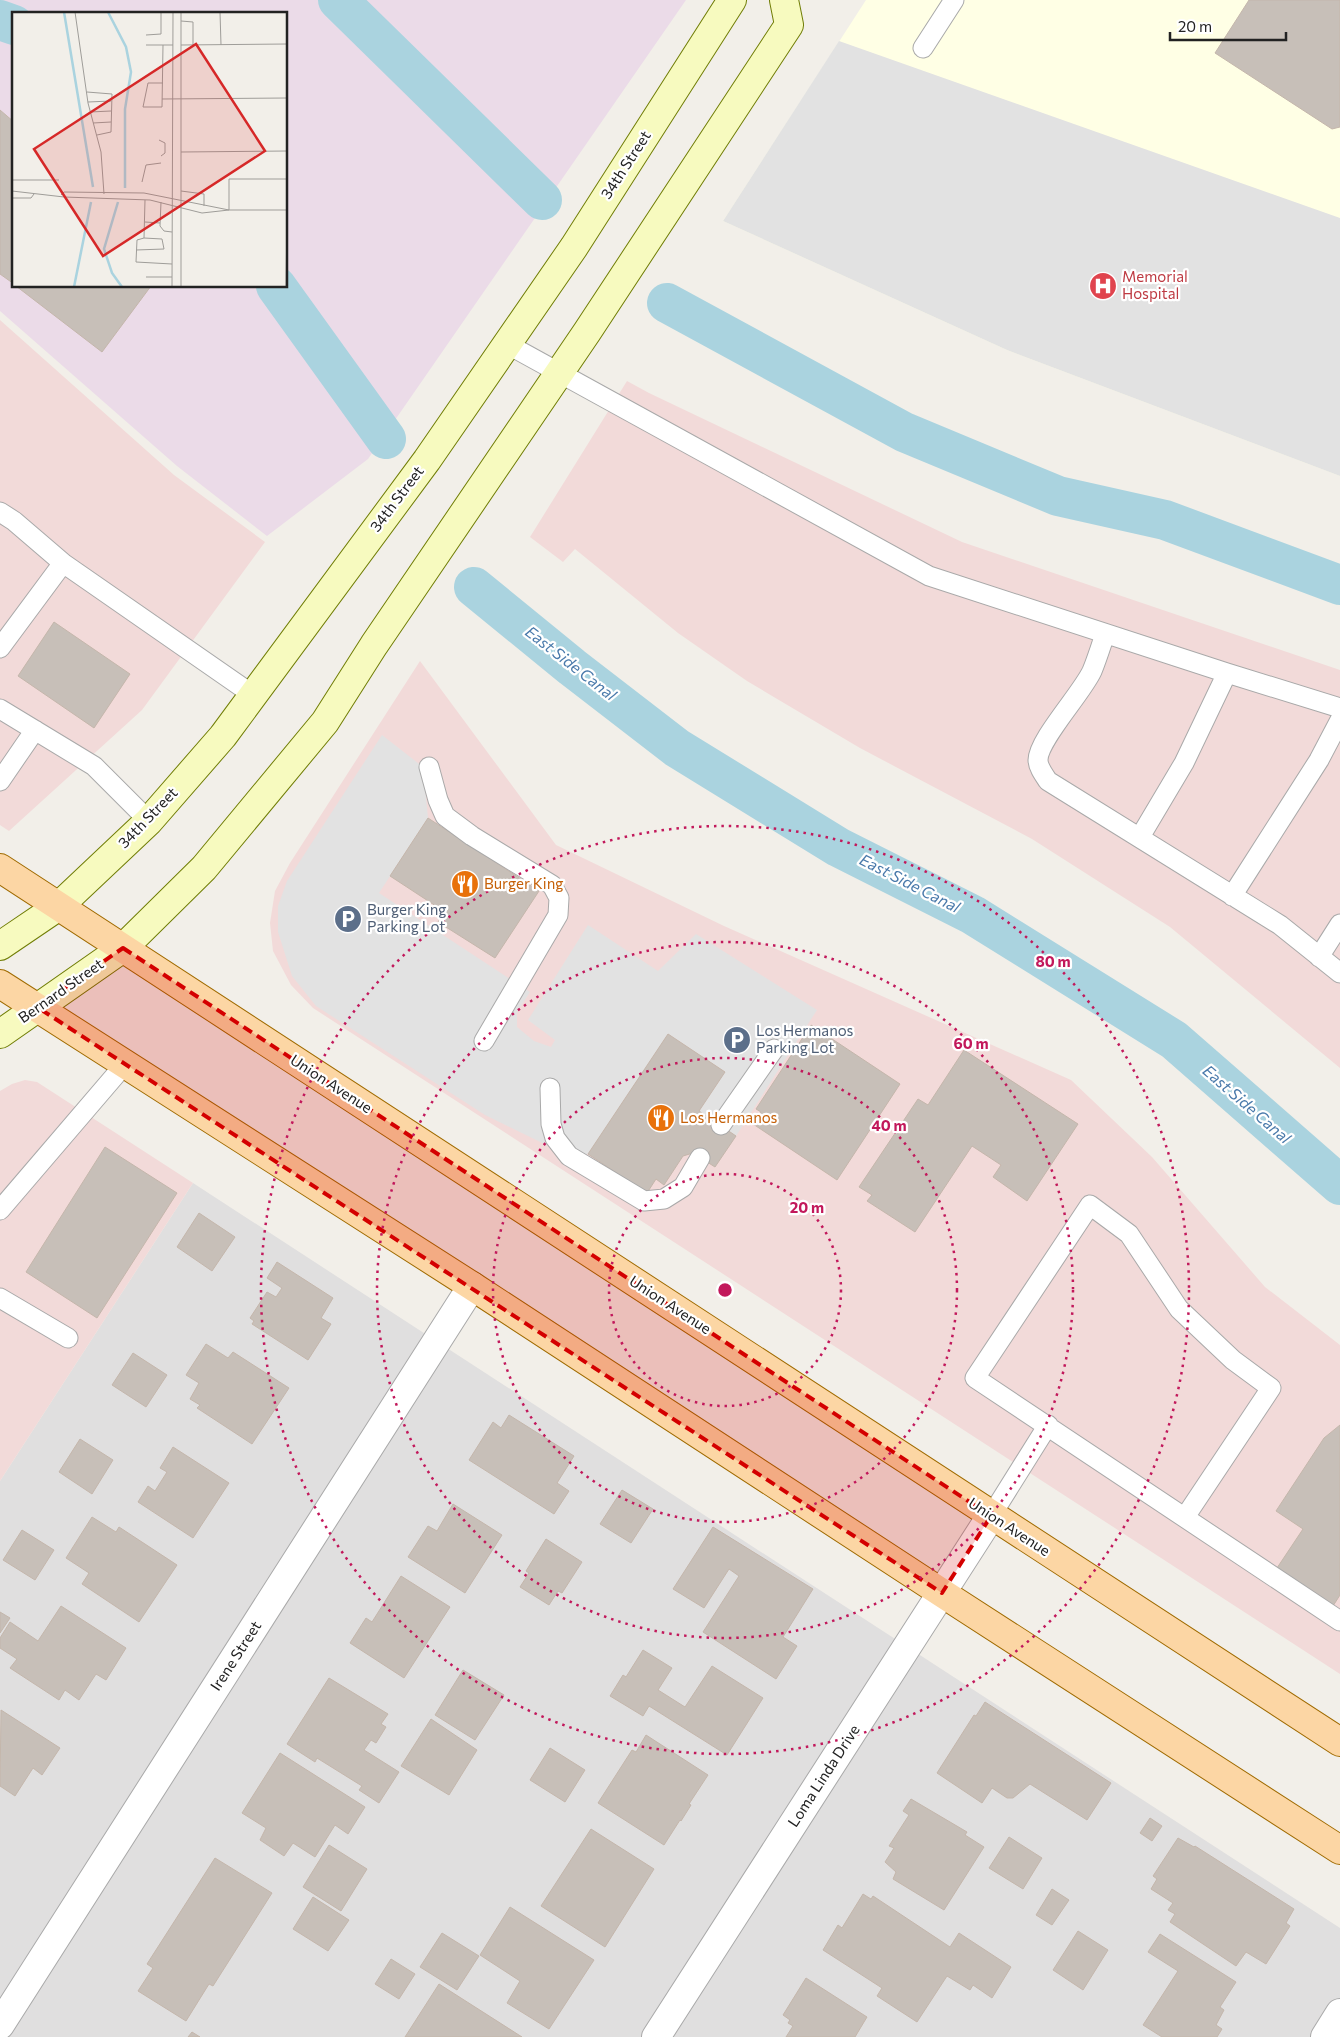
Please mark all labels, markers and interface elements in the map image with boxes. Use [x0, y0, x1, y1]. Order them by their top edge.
scale bar [1170, 10, 1286, 42]
inset map [12, 12, 288, 288]
text: 20 m [1178, 17, 1212, 35]
street label: 34th Street [596, 127, 654, 202]
place label: Memorial Hospital [1122, 267, 1188, 302]
hospital icon: Memorial Hospital [1088, 271, 1118, 301]
street label: 34th Street [366, 462, 427, 535]
water label: East Side Canal [522, 621, 621, 704]
street label: 34th Street [114, 783, 181, 851]
water label: East Side Canal [857, 849, 964, 916]
restaurant icon: Burger King [450, 869, 480, 899]
place label: Burger King [484, 874, 563, 892]
place label: Burger King Parking Lot [367, 900, 446, 935]
parking icon: Burger King Parking Lot [333, 904, 363, 934]
text: 80 m [1035, 952, 1071, 970]
street label: Bernard Street [14, 954, 106, 1026]
place label: Los Hermanos Parking Lot [756, 1021, 854, 1056]
parking icon: Los Hermanos Parking Lot [722, 1025, 752, 1055]
text: 60 m [953, 1034, 989, 1052]
street label: Union Avenue [287, 1050, 376, 1116]
water label: East Side Canal [1200, 1060, 1296, 1147]
restaurant icon: Los Hermanos [646, 1103, 676, 1133]
place label: Los Hermanos [680, 1108, 778, 1126]
text: 40 m [871, 1116, 907, 1134]
text: 20 m [790, 1198, 824, 1216]
street label: Union Avenue [626, 1271, 715, 1337]
centre of rings [716, 1281, 734, 1299]
street label: Union Avenue [965, 1493, 1054, 1559]
street label: Irene Street [206, 1617, 264, 1694]
street label: Loma Linda Drive [783, 1721, 863, 1830]

